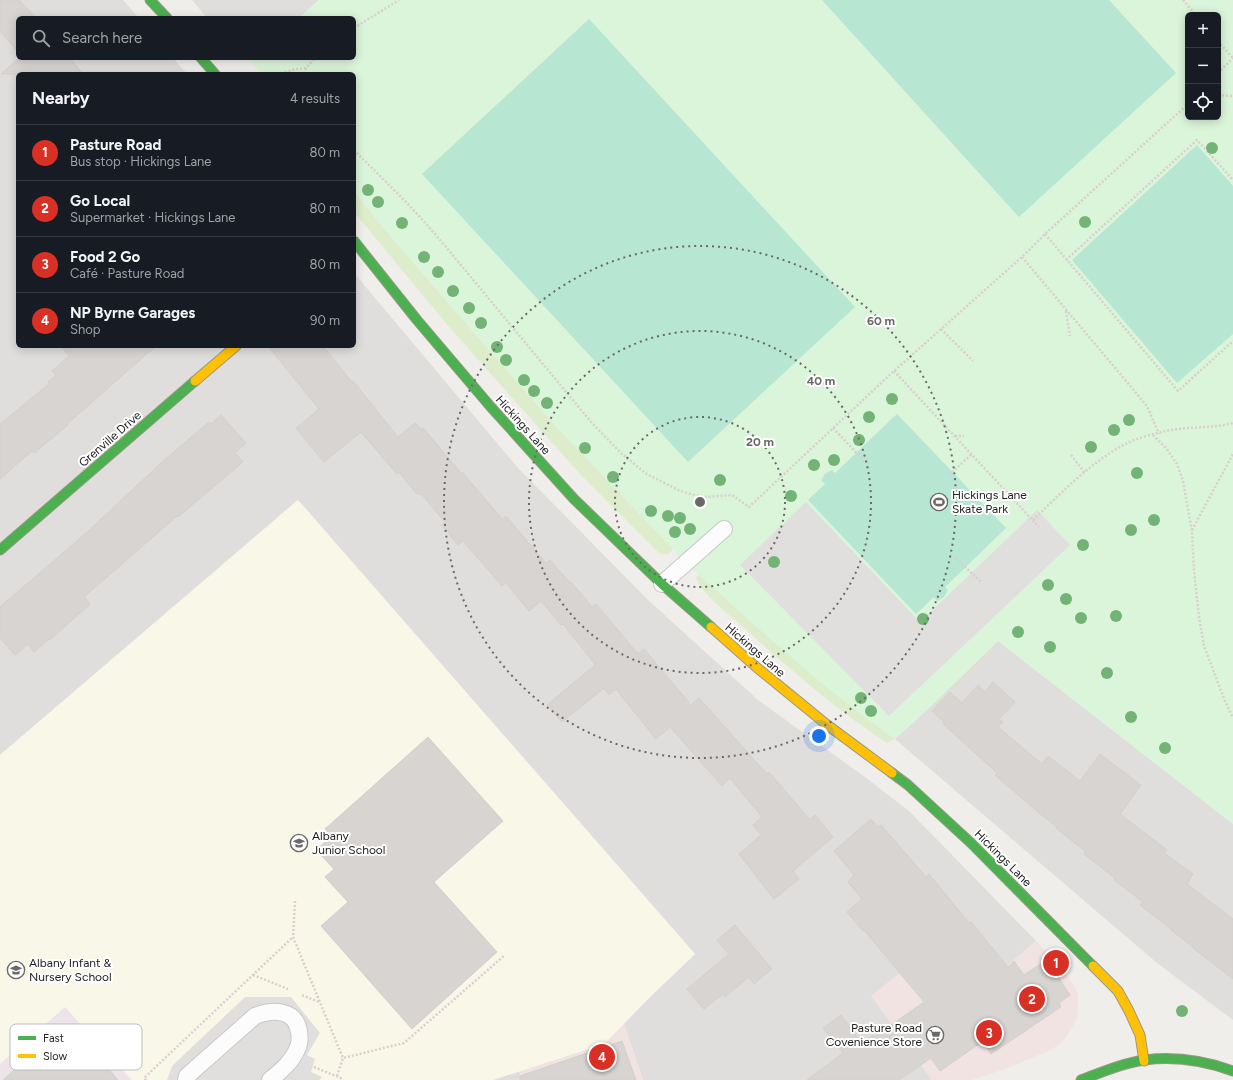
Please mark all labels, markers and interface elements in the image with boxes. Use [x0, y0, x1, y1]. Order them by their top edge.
map controls [1185, 12, 1221, 120]
button: + [1185, 12, 1221, 48]
search box [16, 16, 356, 60]
icon: search [30, 27, 52, 49]
text: Search here [62, 29, 142, 47]
button: − [1185, 48, 1221, 84]
button: locate [1185, 84, 1221, 120]
text: Nearby [32, 88, 90, 108]
text: 4 results [290, 91, 340, 106]
text: Pasture Road [70, 136, 161, 154]
text: 1 [42, 145, 48, 160]
text: 80 m [309, 145, 340, 160]
text: Bus stop · Hickings Lane [70, 154, 211, 169]
text: Go Local [70, 192, 130, 210]
text: 2 [41, 201, 49, 216]
text: 80 m [309, 201, 340, 216]
text: Supermarket · Hickings Lane [70, 210, 235, 225]
text: Food 2 Go [70, 248, 140, 266]
text: 3 [41, 257, 49, 272]
text: 80 m [309, 257, 340, 272]
text: Café · Pasture Road [70, 266, 184, 281]
text: NP Byrne Garages [70, 304, 195, 322]
text: 4 [41, 313, 49, 328]
text: 90 m [310, 313, 340, 328]
text: 60 m [867, 314, 895, 328]
text: Shop [70, 322, 100, 337]
text: 40 m [807, 374, 835, 388]
street label: Hickings Lane [493, 393, 554, 458]
street label: Grenville Drive [76, 408, 144, 470]
text: 20 m [746, 435, 774, 449]
place label: Hickings Lane Skate Park [952, 488, 1027, 516]
sports icon: Hickings Lane Skate Park [929, 492, 949, 512]
centre of rings [693, 495, 707, 509]
street label: Hickings Lane [722, 620, 788, 680]
your location [809, 726, 829, 746]
street label: Hickings Lane [972, 827, 1035, 890]
place label: Albany Junior School [312, 829, 385, 857]
school or university icon: Albany Junior School [289, 833, 309, 853]
pin: 1 [1043, 948, 1069, 978]
place label: Albany Infant & Nursery School [29, 956, 112, 984]
school or university icon: Albany Infant & Nursery School [6, 960, 26, 980]
pin: 2 [1019, 984, 1045, 1014]
pin: 3 [976, 1018, 1002, 1048]
place label: Pasture Road Covenience Store [826, 1021, 922, 1049]
legend [10, 1024, 142, 1070]
supermarket icon: Pasture Road Covenience Store [925, 1025, 945, 1045]
text: Fast [43, 1032, 64, 1045]
pin: 4 [589, 1042, 615, 1072]
text: Slow [43, 1050, 67, 1063]

